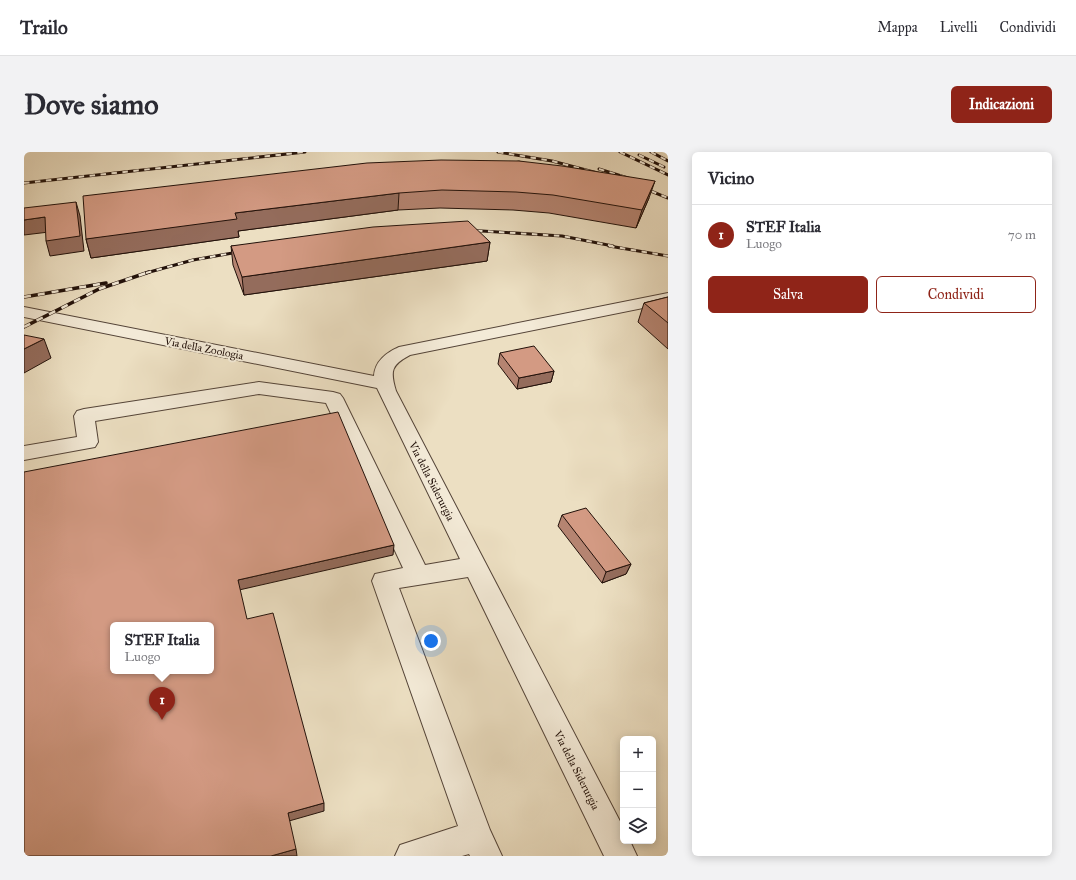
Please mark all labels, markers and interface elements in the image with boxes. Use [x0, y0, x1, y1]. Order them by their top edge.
text: Trailo [20, 16, 68, 39]
text: Mappa [877, 19, 918, 36]
text: Livelli [940, 19, 978, 36]
text: Condividi [1000, 19, 1056, 36]
button: Indicazioni [951, 86, 1052, 123]
text: Dove siamo [24, 87, 158, 122]
text: Vicino [708, 168, 754, 189]
text: STEF Italia [746, 218, 821, 236]
text: 1 [718, 227, 724, 243]
text: 70 m [1008, 227, 1036, 243]
text: Luogo [746, 236, 782, 252]
button: Salva [708, 276, 868, 313]
button: Condividi [876, 276, 1036, 313]
street label: Via della Zoologia [162, 334, 245, 363]
street label: Via della Siderurgia [406, 439, 457, 523]
popup [110, 622, 214, 674]
text: STEF Italia [125, 631, 199, 649]
your location [421, 631, 441, 651]
text: Luogo [125, 649, 160, 665]
pin: 1 [149, 687, 175, 720]
street label: Via della Siderurgia [551, 728, 602, 812]
map controls [620, 736, 656, 844]
button: + [620, 736, 656, 772]
button: − [620, 772, 656, 808]
button: layers [620, 808, 656, 844]

